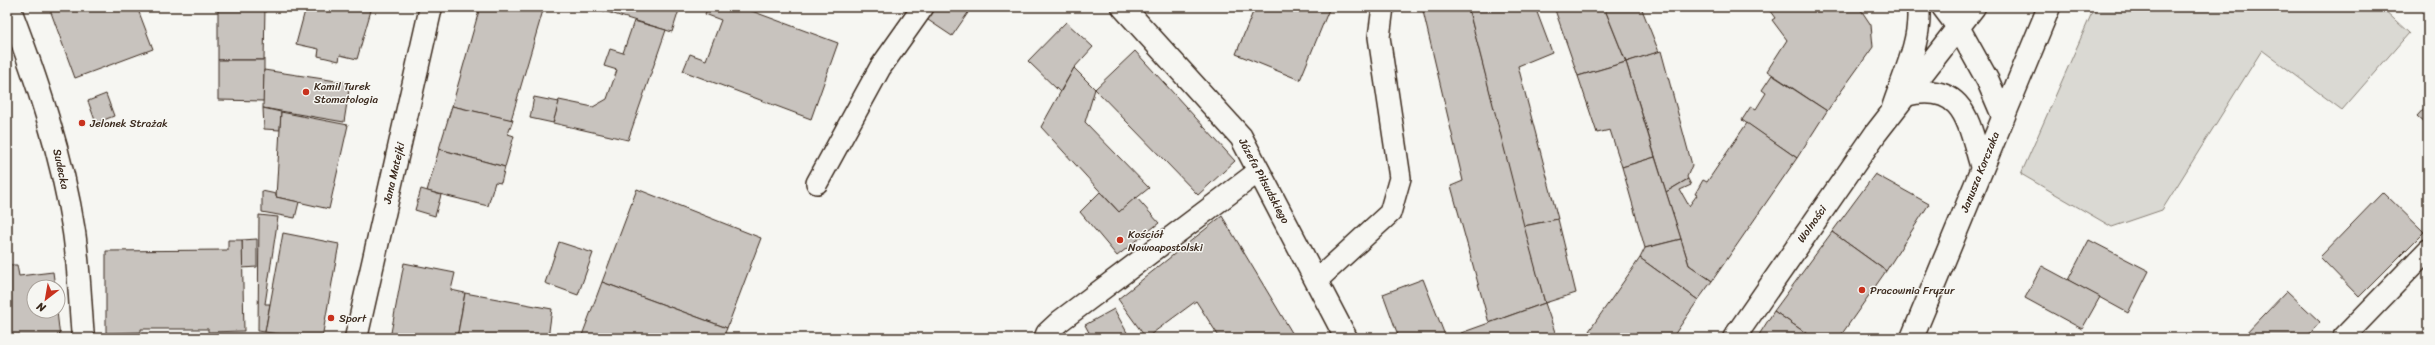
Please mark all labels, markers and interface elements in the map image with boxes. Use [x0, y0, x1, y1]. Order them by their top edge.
place label: Kamil Turek Stomatologia [314, 77, 378, 109]
marker: Kamil Turek Stomatologia [301, 87, 311, 97]
place label: Jelonek Strażak [89, 114, 168, 133]
marker: Jelonek Strażak [77, 118, 87, 128]
street label: Janusza Korczaka [1955, 128, 2005, 216]
street label: Józefa Piłsudskiego [1233, 134, 1295, 228]
street label: Jana Matejki [377, 139, 410, 207]
street label: Sudecka [47, 147, 75, 192]
street label: Wolności [1792, 200, 1832, 247]
place label: Kościół Nowoapostolski [1128, 225, 1204, 257]
marker: Kościół Nowoapostolski [1115, 235, 1125, 245]
north arrow [26, 279, 66, 319]
place label: Pracownia Fryzur [1870, 281, 1956, 300]
marker: Pracownia Fryzur [1857, 285, 1867, 295]
text: N [33, 297, 50, 318]
place label: Sport [339, 309, 367, 328]
marker: Sport [326, 313, 336, 323]

